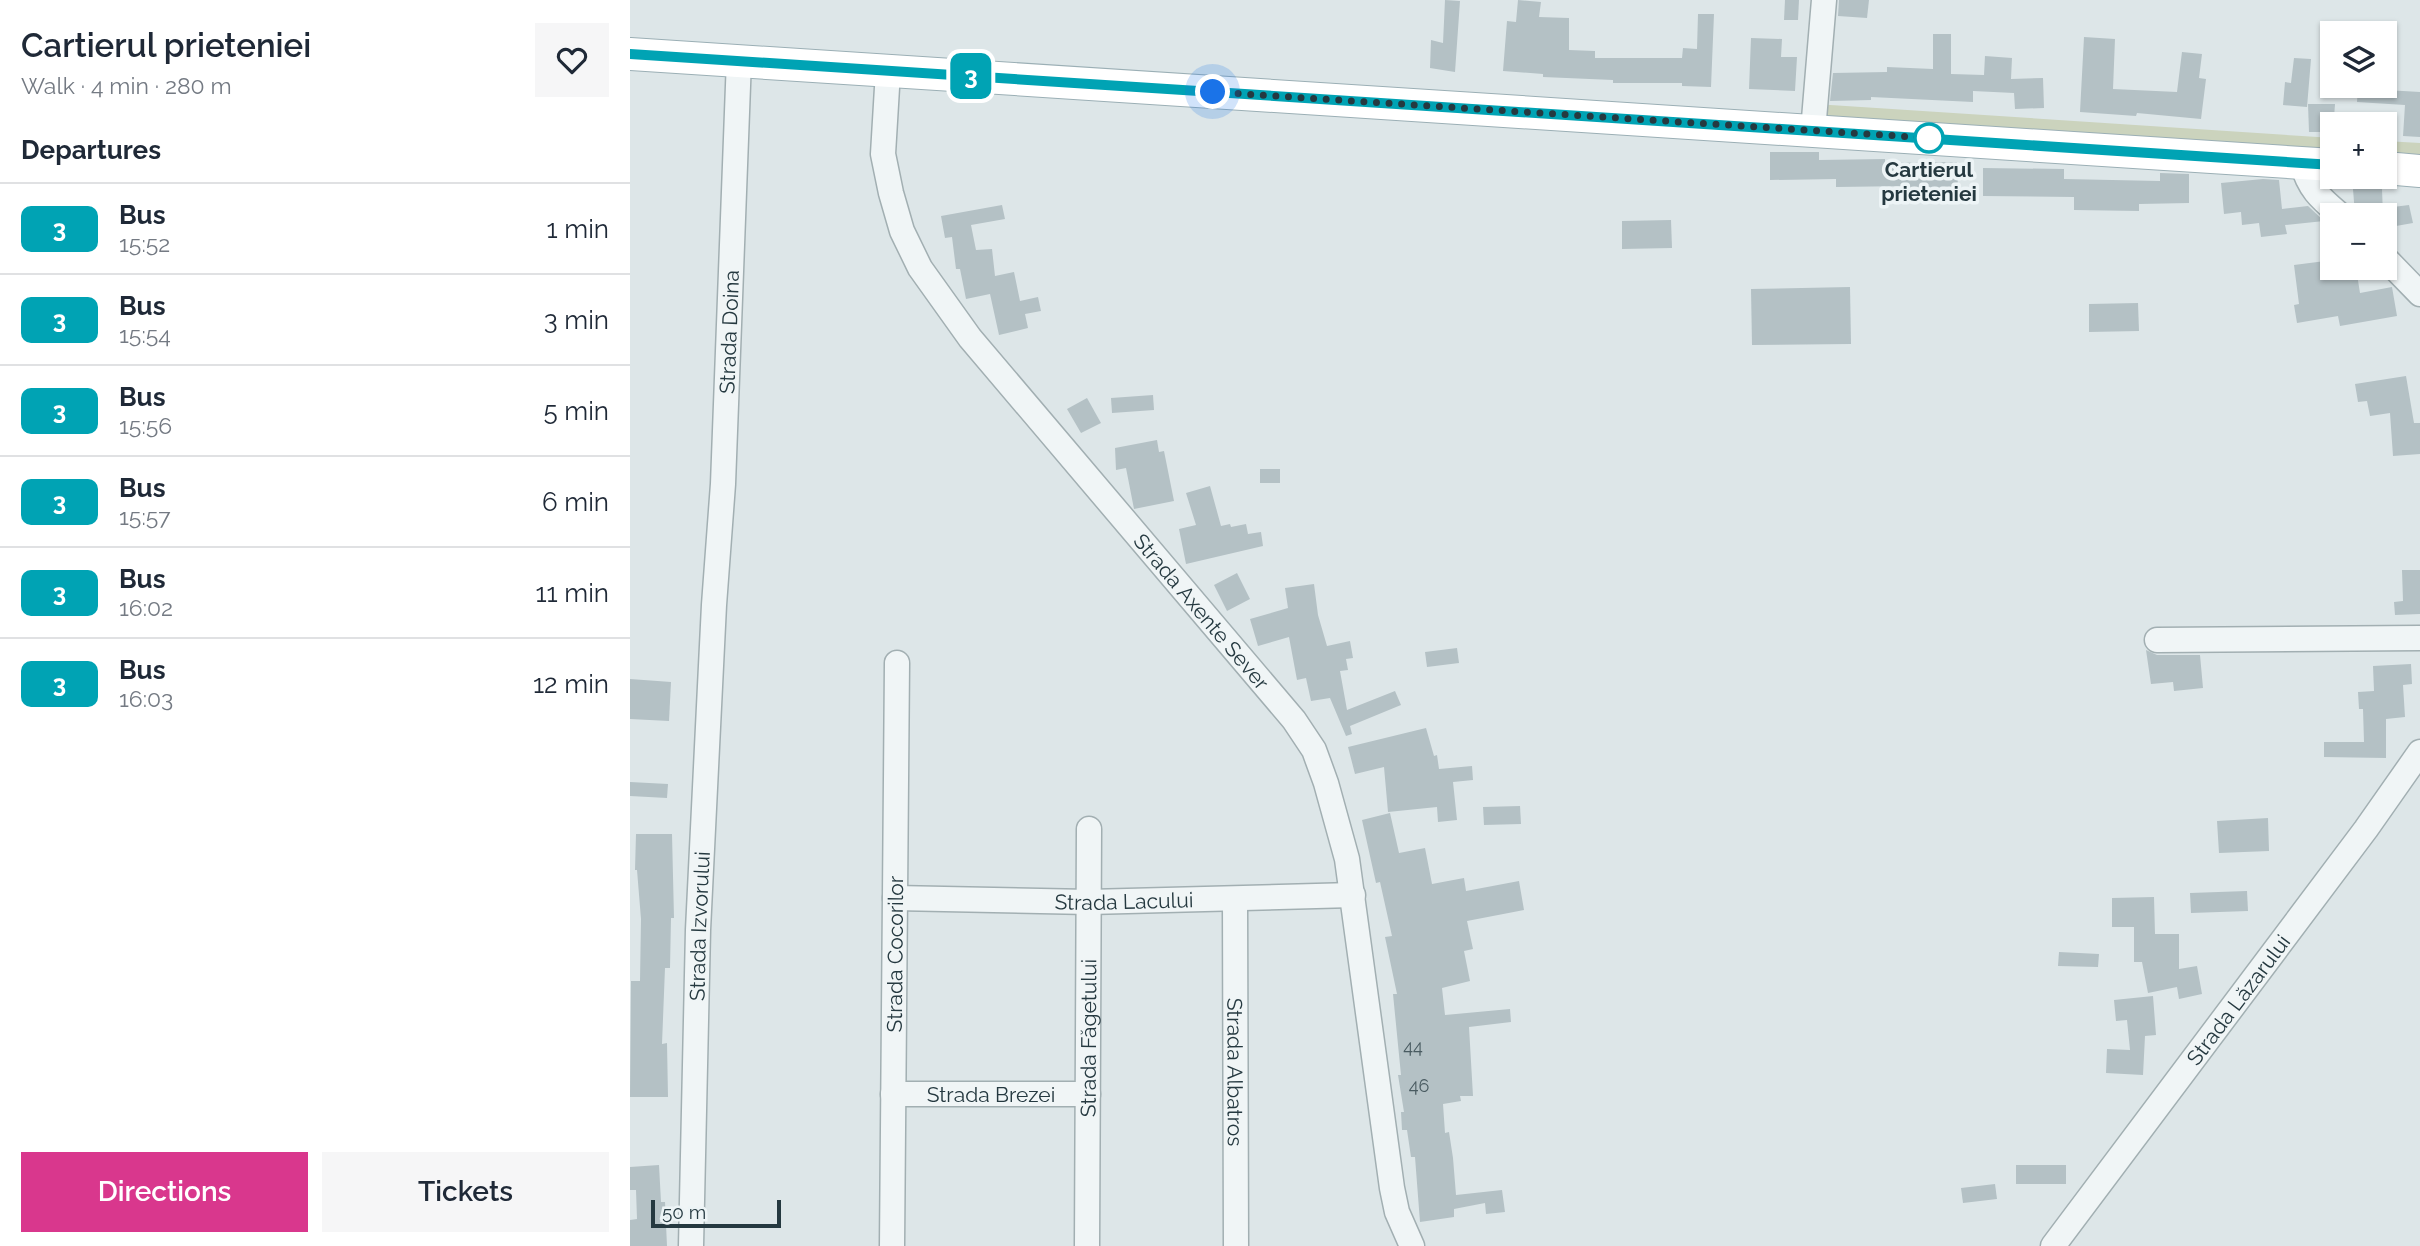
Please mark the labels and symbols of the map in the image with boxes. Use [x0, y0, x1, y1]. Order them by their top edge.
line badge: 3 [948, 53, 994, 99]
your location [1195, 74, 1230, 109]
marker: Cartierul prieteniei [1914, 123, 1944, 153]
place label: Cartierul prieteniei [1881, 157, 1977, 206]
street label: Strada Doina [714, 269, 744, 394]
street label: Strada Axente Sever [1129, 528, 1275, 695]
street label: Strada Izvorului [684, 851, 714, 1001]
street label: Strada Cocorilor [881, 875, 908, 1032]
street label: Strada Lacului [1054, 887, 1194, 915]
street label: Strada Lăzarului [2181, 930, 2295, 1070]
street label: Strada Făgetului [1075, 959, 1101, 1117]
street label: Strada Albatros [1223, 998, 1248, 1146]
house number: 44 [1403, 1036, 1423, 1057]
house number: 46 [1409, 1075, 1429, 1096]
street label: Strada Brezei [927, 1082, 1055, 1107]
scale bar [651, 1197, 780, 1229]

